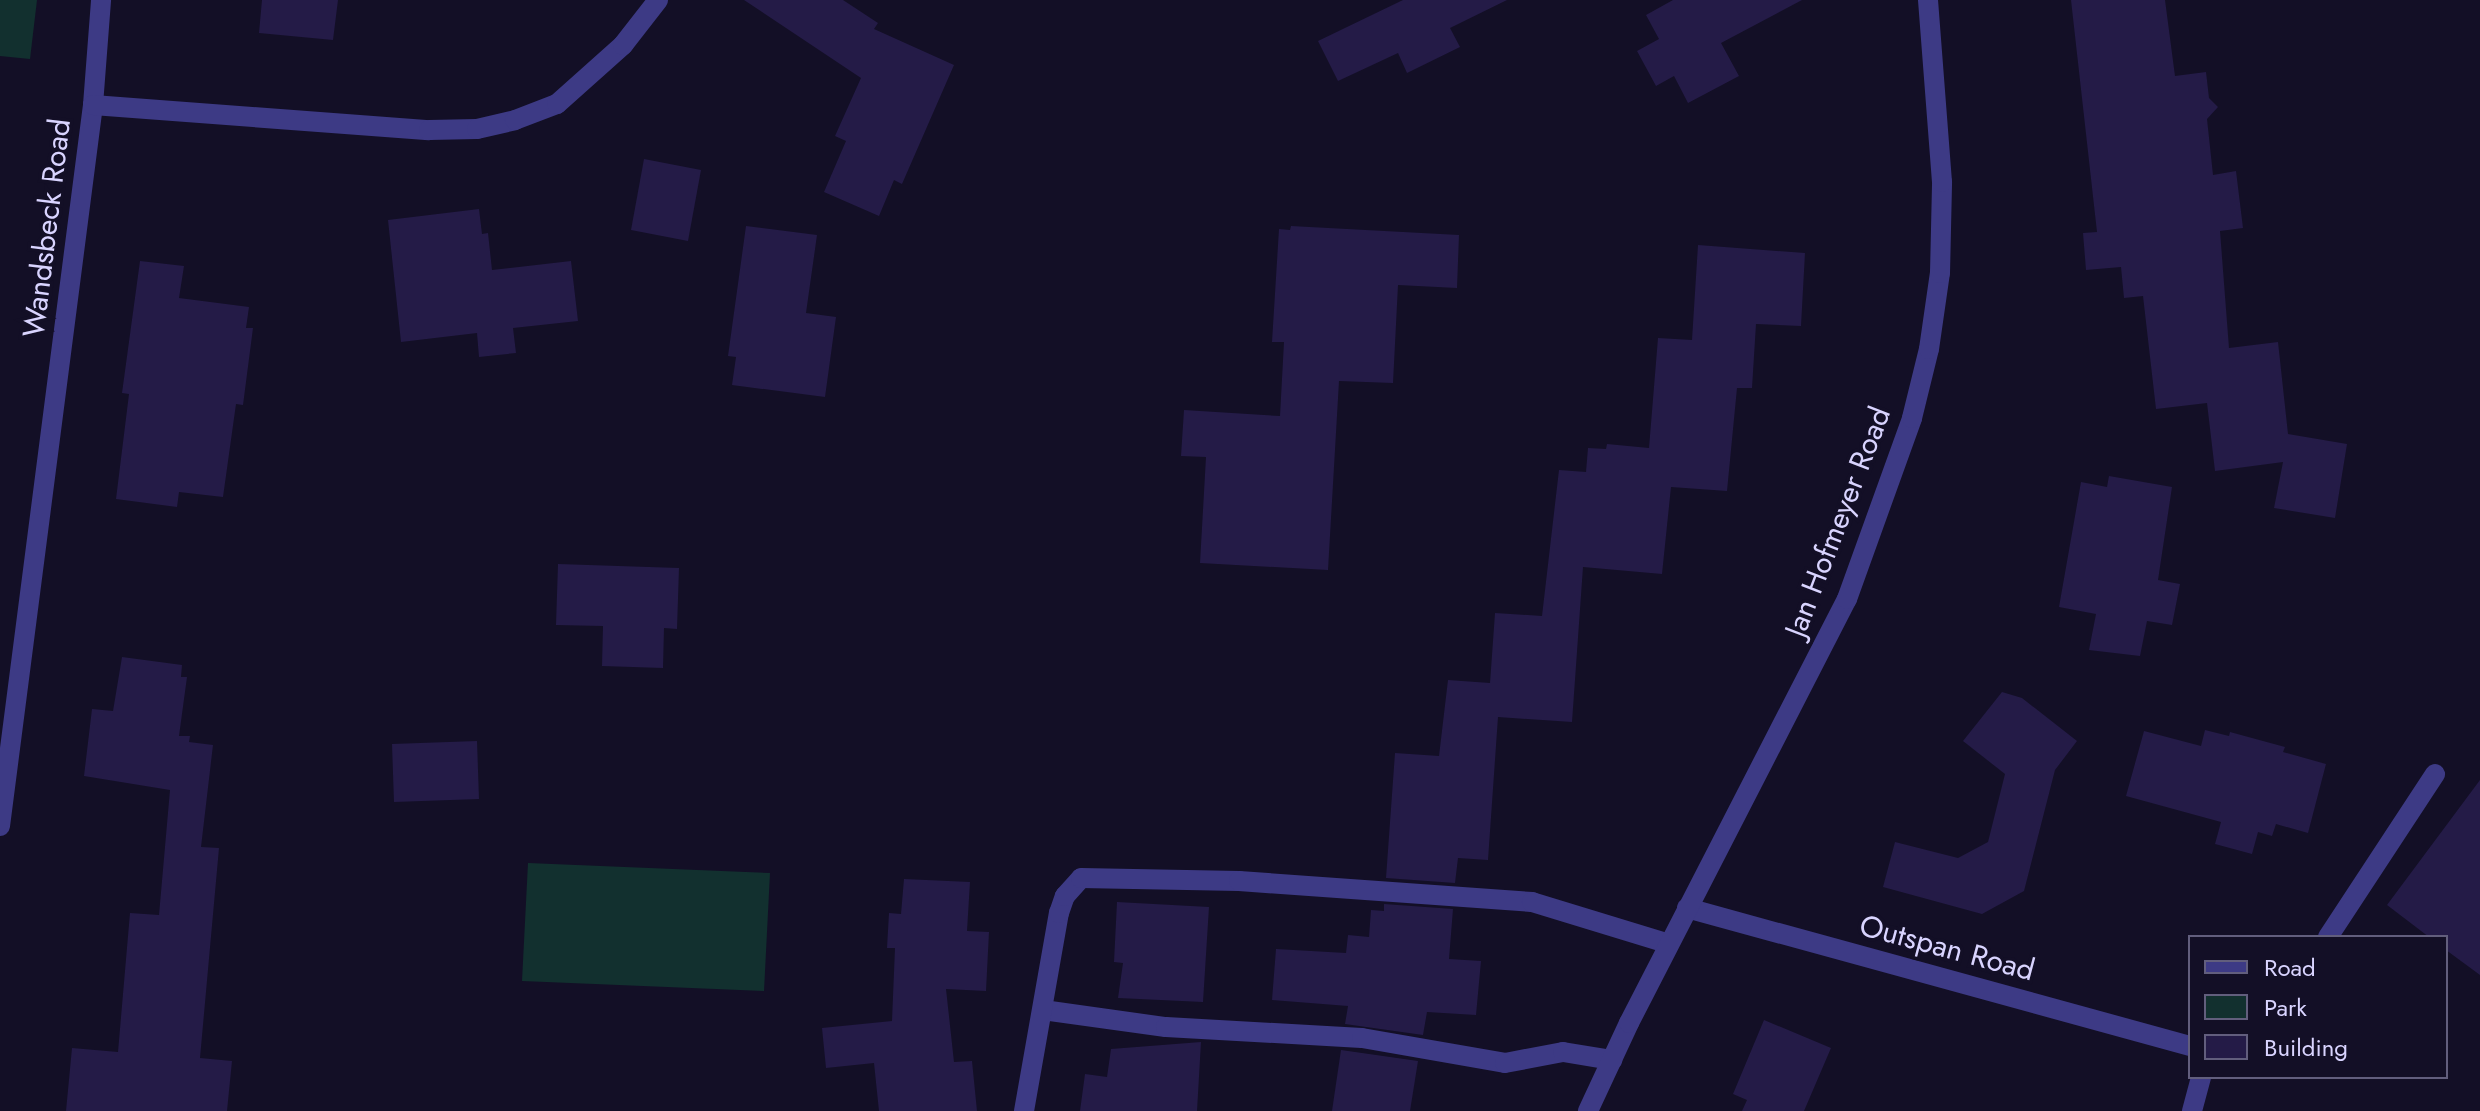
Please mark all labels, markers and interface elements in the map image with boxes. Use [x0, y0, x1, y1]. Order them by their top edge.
street label: Wandsbeck Road [16, 117, 78, 339]
street label: Jan Hofmeyer Road [1778, 402, 1898, 642]
street label: Outspan Road [1856, 907, 2038, 989]
legend [2188, 935, 2448, 1079]
text: Road [2264, 950, 2316, 985]
text: Park [2264, 990, 2307, 1025]
text: Building [2264, 1030, 2348, 1065]

